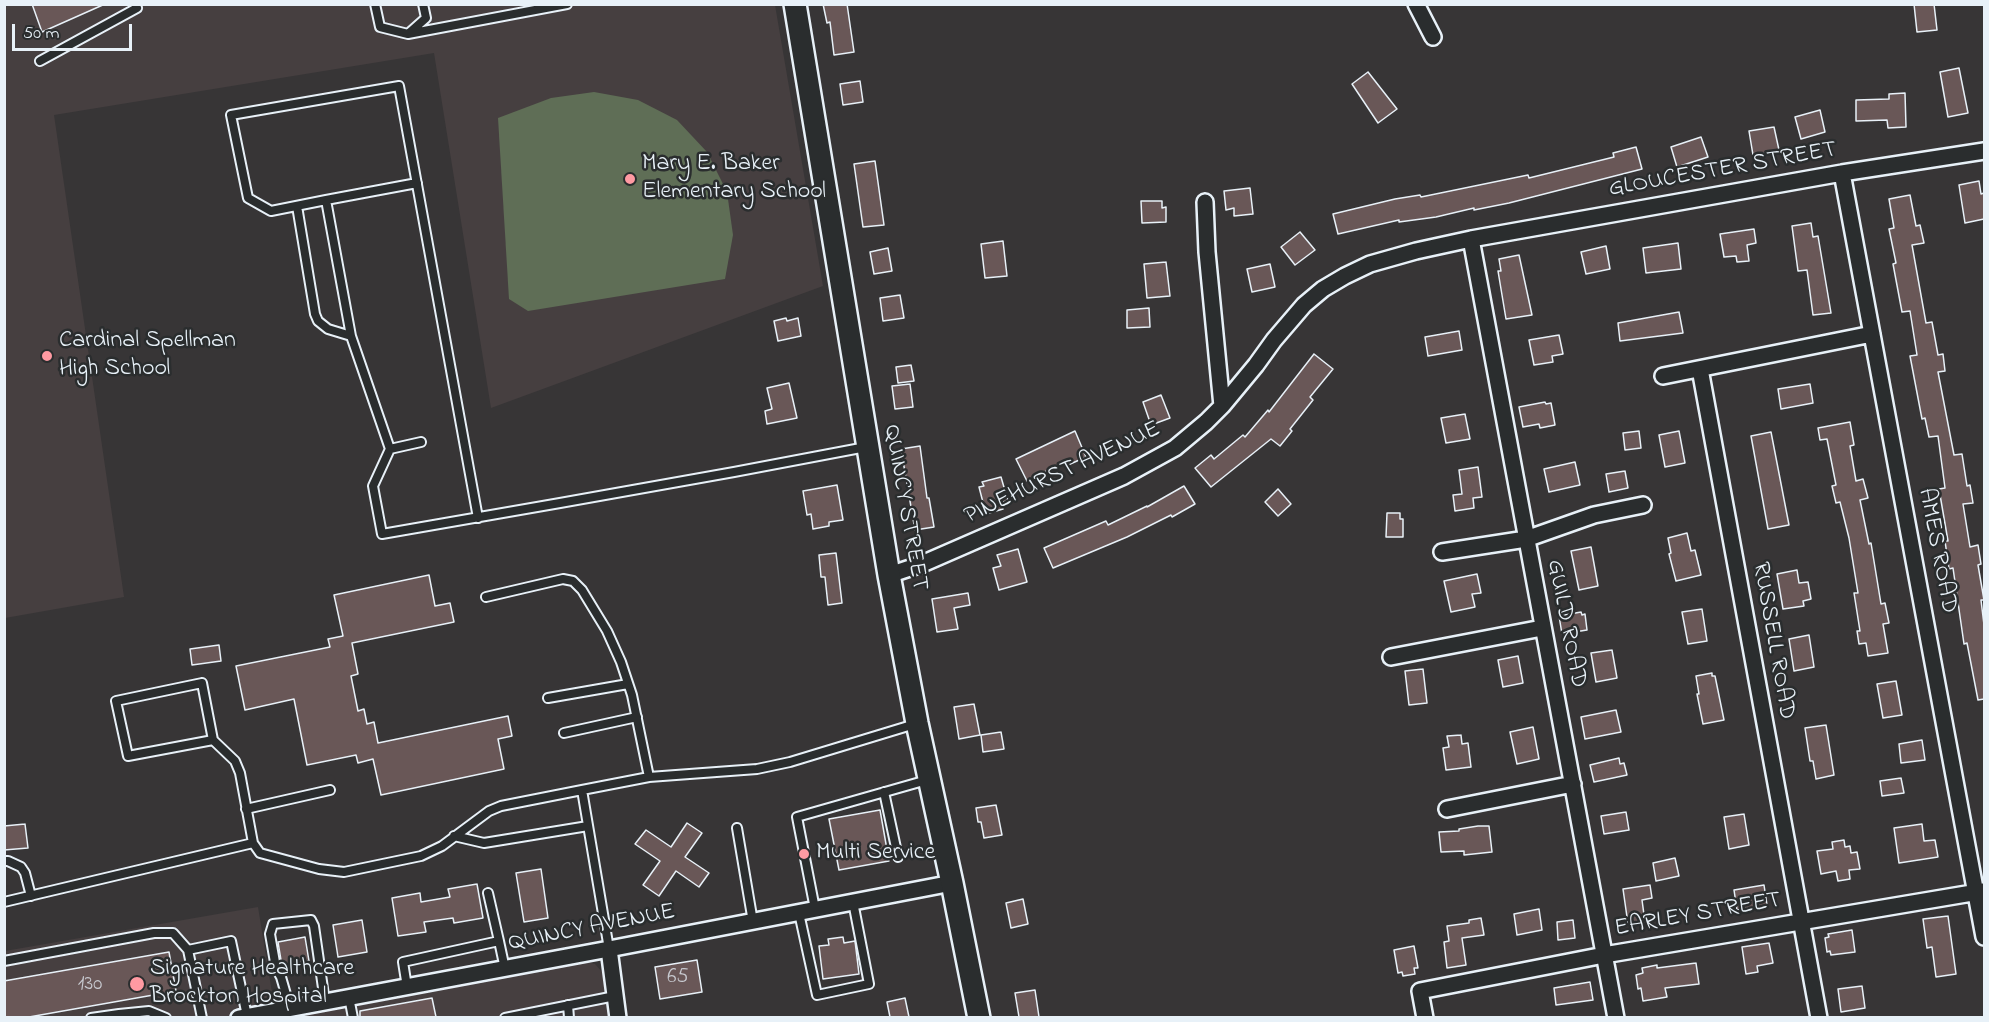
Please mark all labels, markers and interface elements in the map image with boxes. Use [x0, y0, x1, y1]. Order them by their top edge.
scale bar [15, 12, 135, 50]
text: 50 m [23, 21, 60, 47]
street label: GLOUCESTER STREET [1607, 137, 1839, 205]
place label: Mary E. Baker Elementary School [642, 151, 826, 207]
marker: Mary E. Baker Elementary School [623, 172, 637, 186]
place label: Cardinal Spellman High School [59, 328, 236, 384]
marker: Cardinal Spellman High School [40, 349, 54, 363]
street label: PINEHURST AVENUE [960, 416, 1166, 532]
street label: QUINCY STREET [875, 423, 933, 593]
street label: AMES ROAD [1910, 486, 1962, 616]
street label: GUILD ROAD [1538, 557, 1592, 691]
street label: RUSSELL ROAD [1744, 560, 1800, 722]
place label: Multi Service [816, 840, 935, 868]
marker: Multi Service [797, 847, 811, 861]
street label: EARLEY STREET [1613, 887, 1783, 945]
street label: QUINCY AVENUE [506, 899, 678, 959]
place label: Signature Healthcare Brockton Hospital [150, 956, 354, 1012]
house number: 65 [667, 966, 689, 992]
house number: 130 [78, 973, 102, 999]
marker: Signature Healthcare Brockton Hospital [128, 975, 146, 993]

